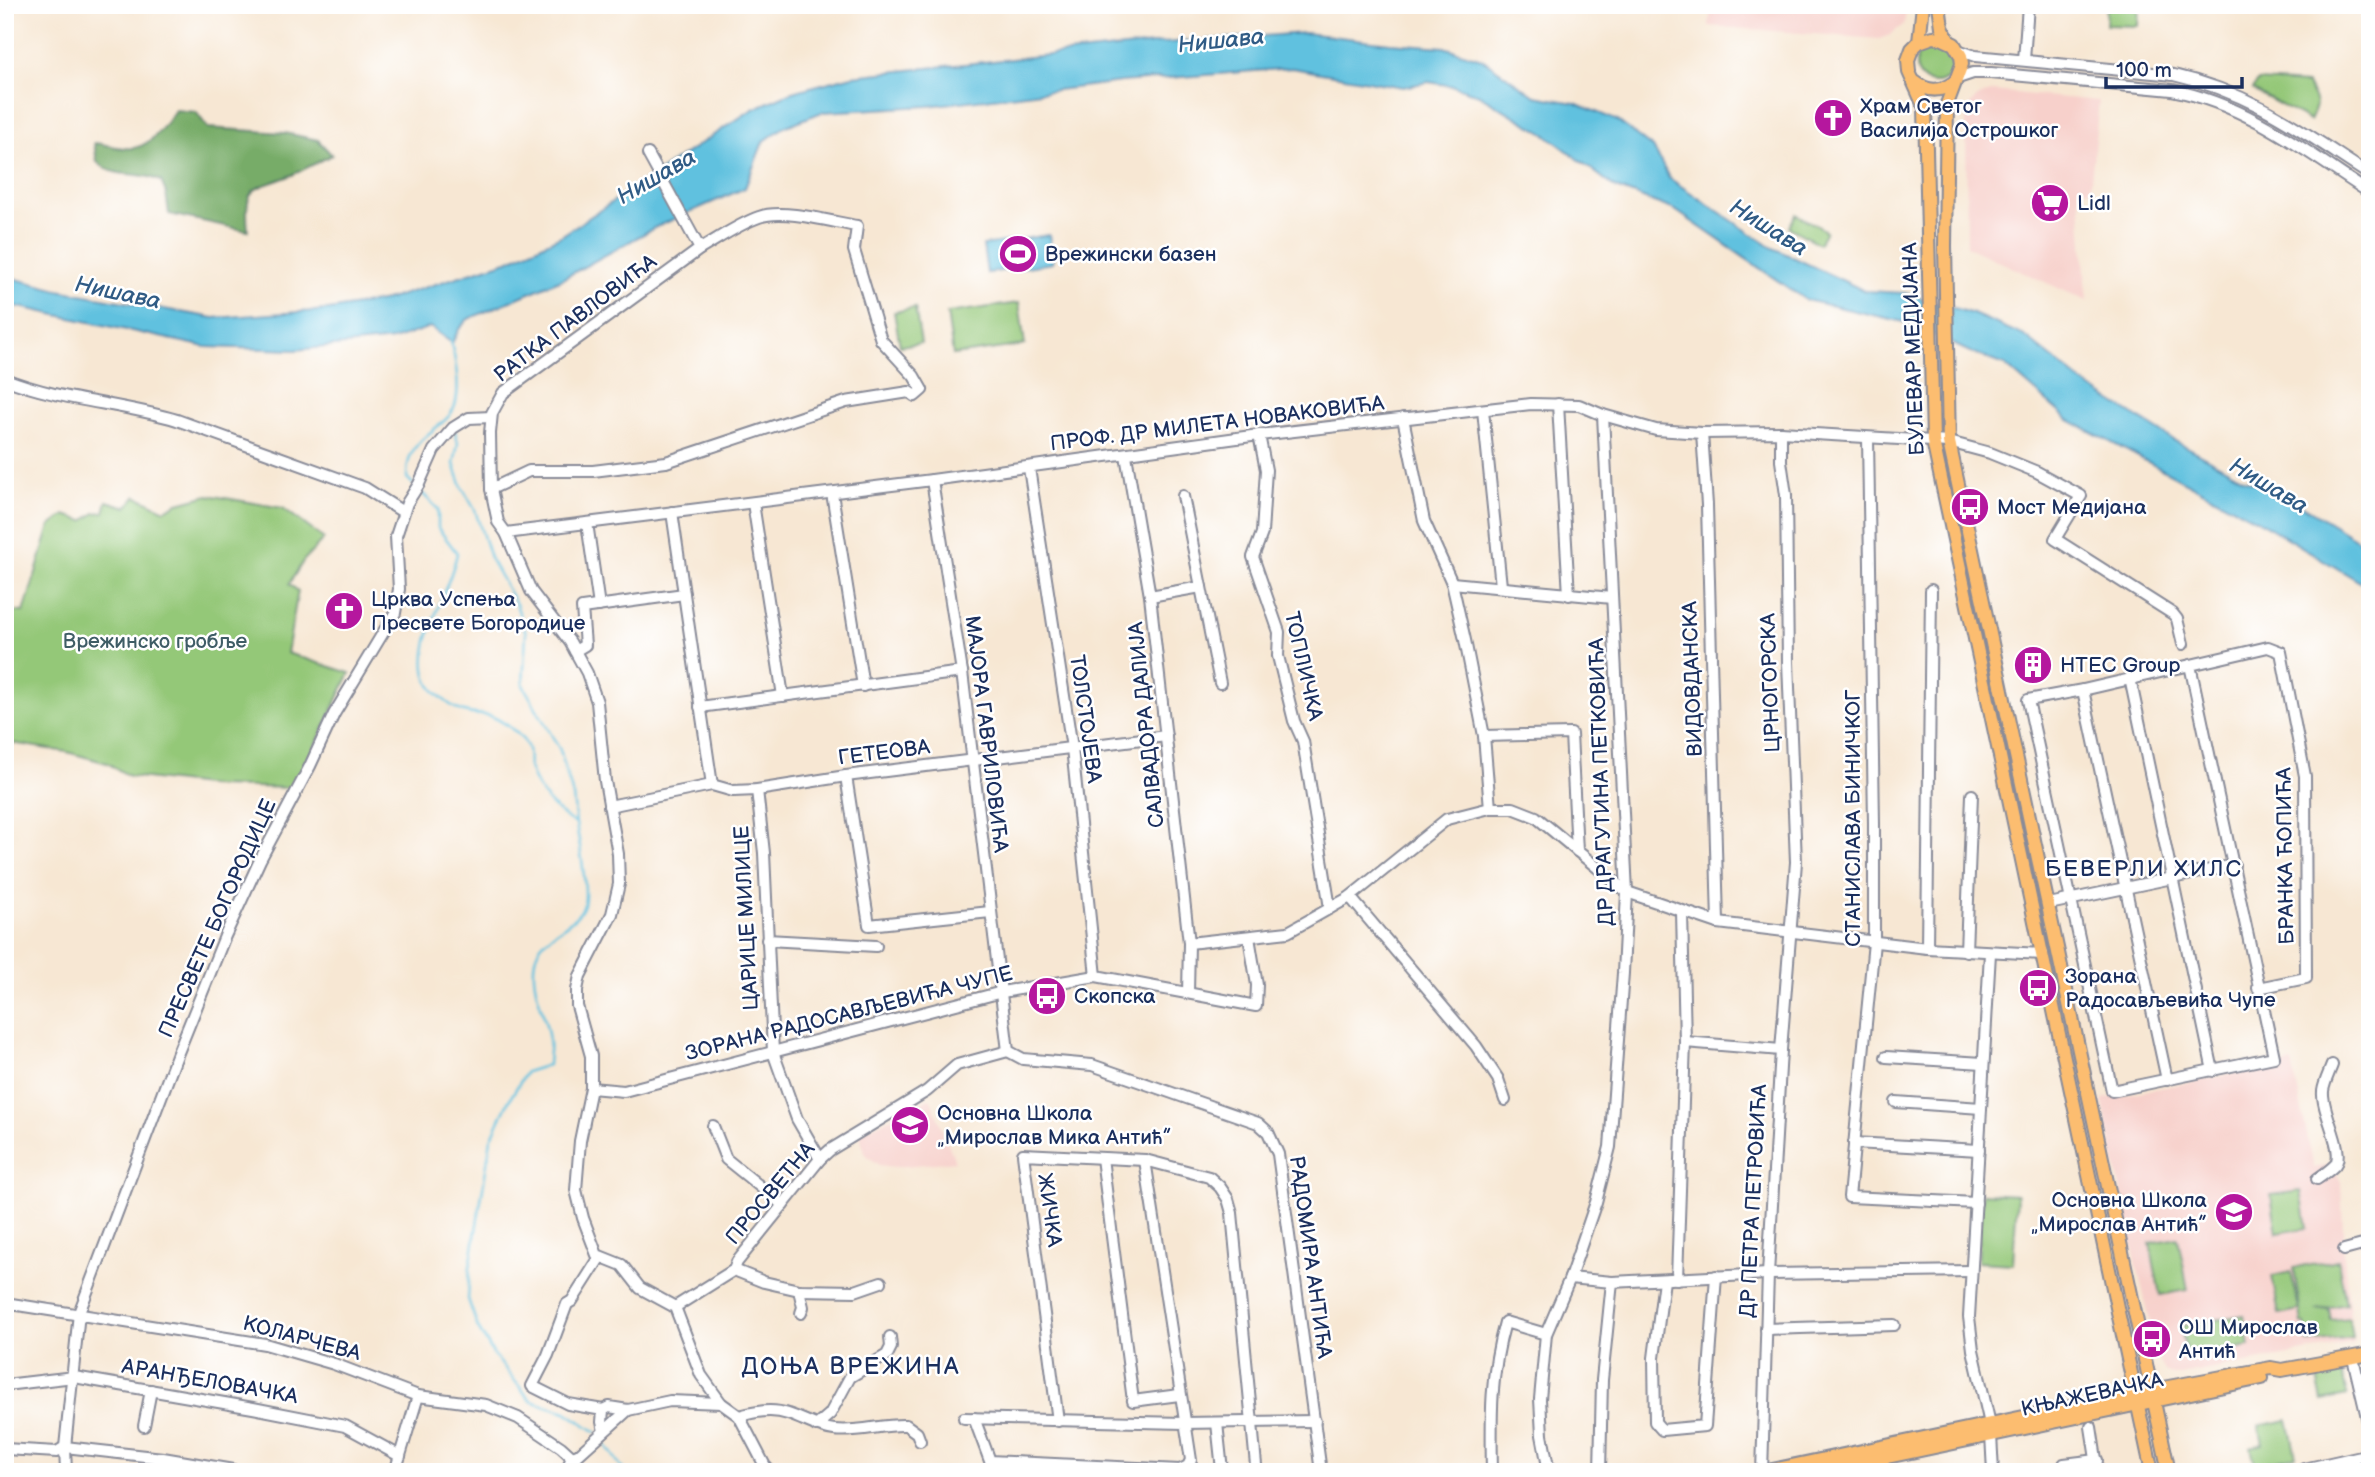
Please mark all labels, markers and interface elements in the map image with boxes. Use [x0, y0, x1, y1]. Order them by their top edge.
water label: Нишава [1176, 23, 1266, 59]
scale bar [2106, 46, 2242, 90]
text: 100 m [2116, 58, 2172, 83]
place label: Храм Светог Василија Острошког [1860, 94, 2059, 143]
church icon: Храм Светог Василија Острошког [1812, 97, 1854, 139]
water label: Нишава [612, 143, 701, 211]
supermarket icon: Lidl [2029, 182, 2071, 224]
place label: Lidl [2077, 191, 2111, 216]
water label: Нишава [1724, 193, 1813, 263]
sports icon: Врежински базен [997, 233, 1039, 275]
place label: Врежински базен [1045, 242, 1217, 267]
street label: БУЛЕВАР МЕДИЈАНА [1897, 242, 1930, 456]
street label: РАТКА ПАВЛОВИЋА [489, 249, 662, 388]
water label: Нишава [72, 270, 163, 316]
street label: ПРОФ. ДР МИЛЕТА НОВАКОВИЋА [1049, 391, 1386, 456]
water label: Нишава [2224, 451, 2313, 520]
bus stop icon: Мост Медијана [1949, 486, 1991, 528]
place label: Мост Медијана [1997, 495, 2147, 520]
place label: Црква Успења Пресвете Богородице [371, 587, 586, 636]
church icon: Црква Успења Пресвете Богородице [323, 590, 365, 632]
street label: ВИДОВДАНСКА [1677, 601, 1708, 757]
street label: ТОПЛИЧКА [1279, 609, 1328, 723]
street label: ЦРНОГОРСКА [1756, 613, 1785, 753]
street label: МАЈОРА ГАВРИЛОВИЋА [960, 614, 1013, 854]
street label: САЛВАДОРА ДАЛИЈА [1123, 621, 1170, 829]
park label: Врежинско гробље [63, 629, 247, 654]
street label: ДР ДРАГУТИНА ПЕТКОВИЋА [1584, 637, 1619, 926]
building icon: HTEC Group [2012, 644, 2054, 686]
street label: ТОЛСТОЈЕВА [1064, 653, 1107, 785]
place label: HTEC Group [2060, 653, 2181, 678]
street label: СТАНИСЛАВА БИНИЧКОГ [1841, 689, 1866, 947]
street label: ГЕТЕОВА [837, 734, 932, 771]
street label: БРАНКА ЋОПИЋА [2271, 767, 2300, 945]
street label: ПРЕСВЕТЕ БОГОРОДИЦЕ [153, 795, 281, 1041]
street label: ЦАРИЦЕ МИЛИЦЕ [729, 825, 764, 1011]
district label: БЕВЕРЛИ ХИЛС [2045, 855, 2243, 883]
street label: ЗОРАНА РАДОСАВЉЕВИЋА ЧУПЕ [683, 961, 1015, 1066]
place label: Зорана Радосављевића Чупе [2065, 964, 2276, 1013]
bus stop icon: Зорана Радосављевића Чупе [2017, 967, 2059, 1009]
bus stop icon: Скопска [1026, 975, 1068, 1017]
place label: Скопска [1074, 984, 1156, 1009]
street label: ДР ПЕТРА ПЕТРОВИЋА [1735, 1083, 1772, 1318]
place label: Основна Школа „Мирослав Мика Антић” [937, 1101, 1171, 1150]
school or university icon: Основна Школа „Мирослав Мика Антић” [889, 1104, 931, 1146]
street label: ПРОСВЕТНА [720, 1137, 821, 1250]
street label: РАДОМИРА АНТИЋА [1284, 1154, 1337, 1360]
street label: ЖИЧКА [1032, 1172, 1067, 1249]
place label: Основна Школа „Мирослав Антић” [2031, 1188, 2208, 1237]
school or university icon: Основна Школа „Мирослав Антић” [2213, 1191, 2255, 1233]
street label: КОЛАРЧЕВА [240, 1311, 364, 1366]
place label: ОШ Мирослав Антић [2178, 1315, 2318, 1364]
bus stop icon: ОШ Мирослав Антић [2131, 1318, 2173, 1360]
district label: ДОЊА ВРЕЖИНА [741, 1352, 961, 1381]
street label: АРАНЂЕЛОВАЧКА [119, 1354, 300, 1409]
street label: КЊАЖЕВАЧКА [2019, 1367, 2166, 1422]

